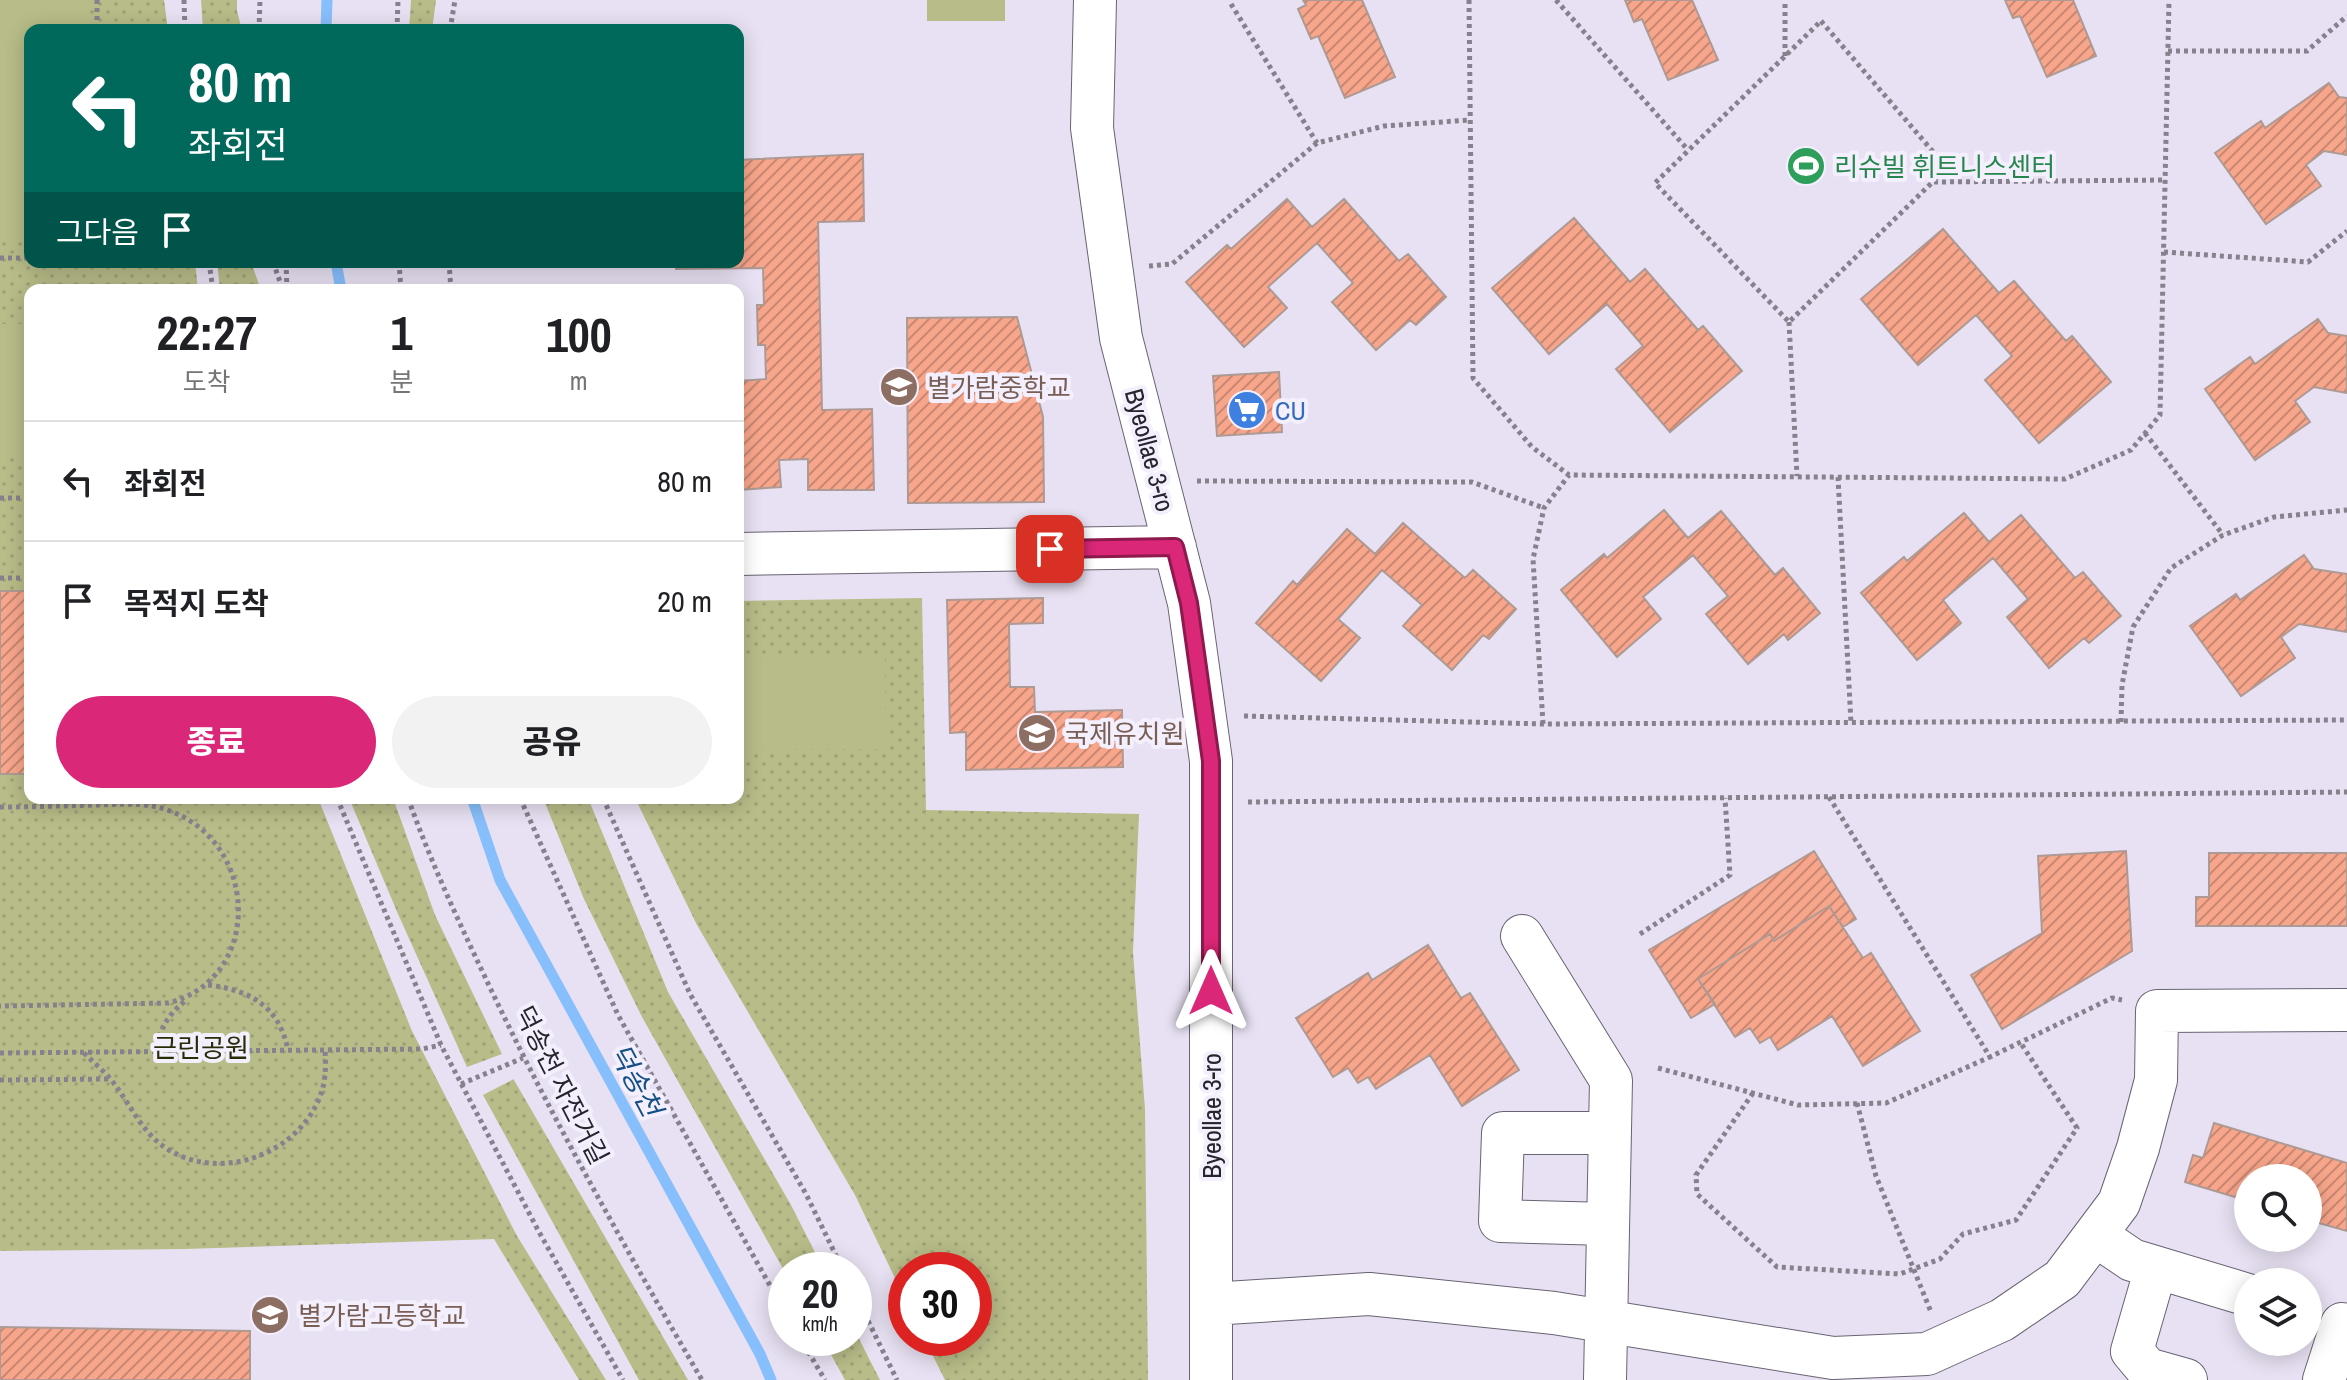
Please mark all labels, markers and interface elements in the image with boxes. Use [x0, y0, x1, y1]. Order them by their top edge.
text: 80 m [188, 44, 293, 119]
icon: left [56, 56, 160, 160]
text: 좌회전 [188, 121, 287, 169]
sports icon: 리슈빌 휘트니스센터 [1785, 145, 1827, 187]
place label: 리슈빌 휘트니스센터 [1834, 149, 2055, 184]
icon: arrive [155, 208, 199, 252]
text: 그다음 [56, 212, 139, 252]
text: 22:27 [156, 300, 257, 365]
text: 1 [391, 300, 412, 365]
text: 100 [546, 302, 612, 367]
text: m [570, 363, 588, 398]
text: 도착 [183, 364, 231, 399]
text: 분 [390, 364, 413, 399]
school or university icon: 별가람중학교 [878, 366, 920, 408]
place label: 별가람중학교 [927, 370, 1071, 405]
street label: Byeollae 3-ro [1117, 385, 1183, 515]
supermarket icon: CU [1226, 389, 1268, 431]
place label: CU [1275, 393, 1306, 428]
icon: left [56, 459, 100, 503]
text: 80 m [657, 461, 712, 501]
text: 좌회전 [124, 463, 207, 503]
pin [1016, 515, 1084, 583]
icon: arrive [1028, 527, 1072, 571]
icon: arrive [56, 579, 100, 623]
text: 20 m [657, 581, 712, 621]
text: 목적지 도착 [124, 583, 269, 623]
button: 종료 [56, 696, 376, 788]
button: 공유 [392, 696, 712, 788]
school or university icon: 국제유치원 [1016, 712, 1058, 754]
place label: 국제유치원 [1065, 716, 1185, 751]
position arrow [1169, 949, 1253, 1033]
street label: 덕송천 자전거길 [507, 1000, 617, 1170]
park label: 근린공원 [153, 1030, 249, 1065]
water label: 덕송천 [601, 1037, 672, 1126]
street label: Byeollae 3-ro [1194, 1053, 1229, 1179]
map controls [2234, 1164, 2322, 1356]
button: search [2234, 1164, 2322, 1252]
speed limit sign: 30 [888, 1252, 992, 1356]
text: 20 [802, 1267, 838, 1320]
button: layers [2234, 1268, 2322, 1356]
school or university icon: 별가람고등학교 [249, 1294, 291, 1336]
place label: 별가람고등학교 [298, 1298, 465, 1333]
text: km/h [802, 1310, 838, 1337]

